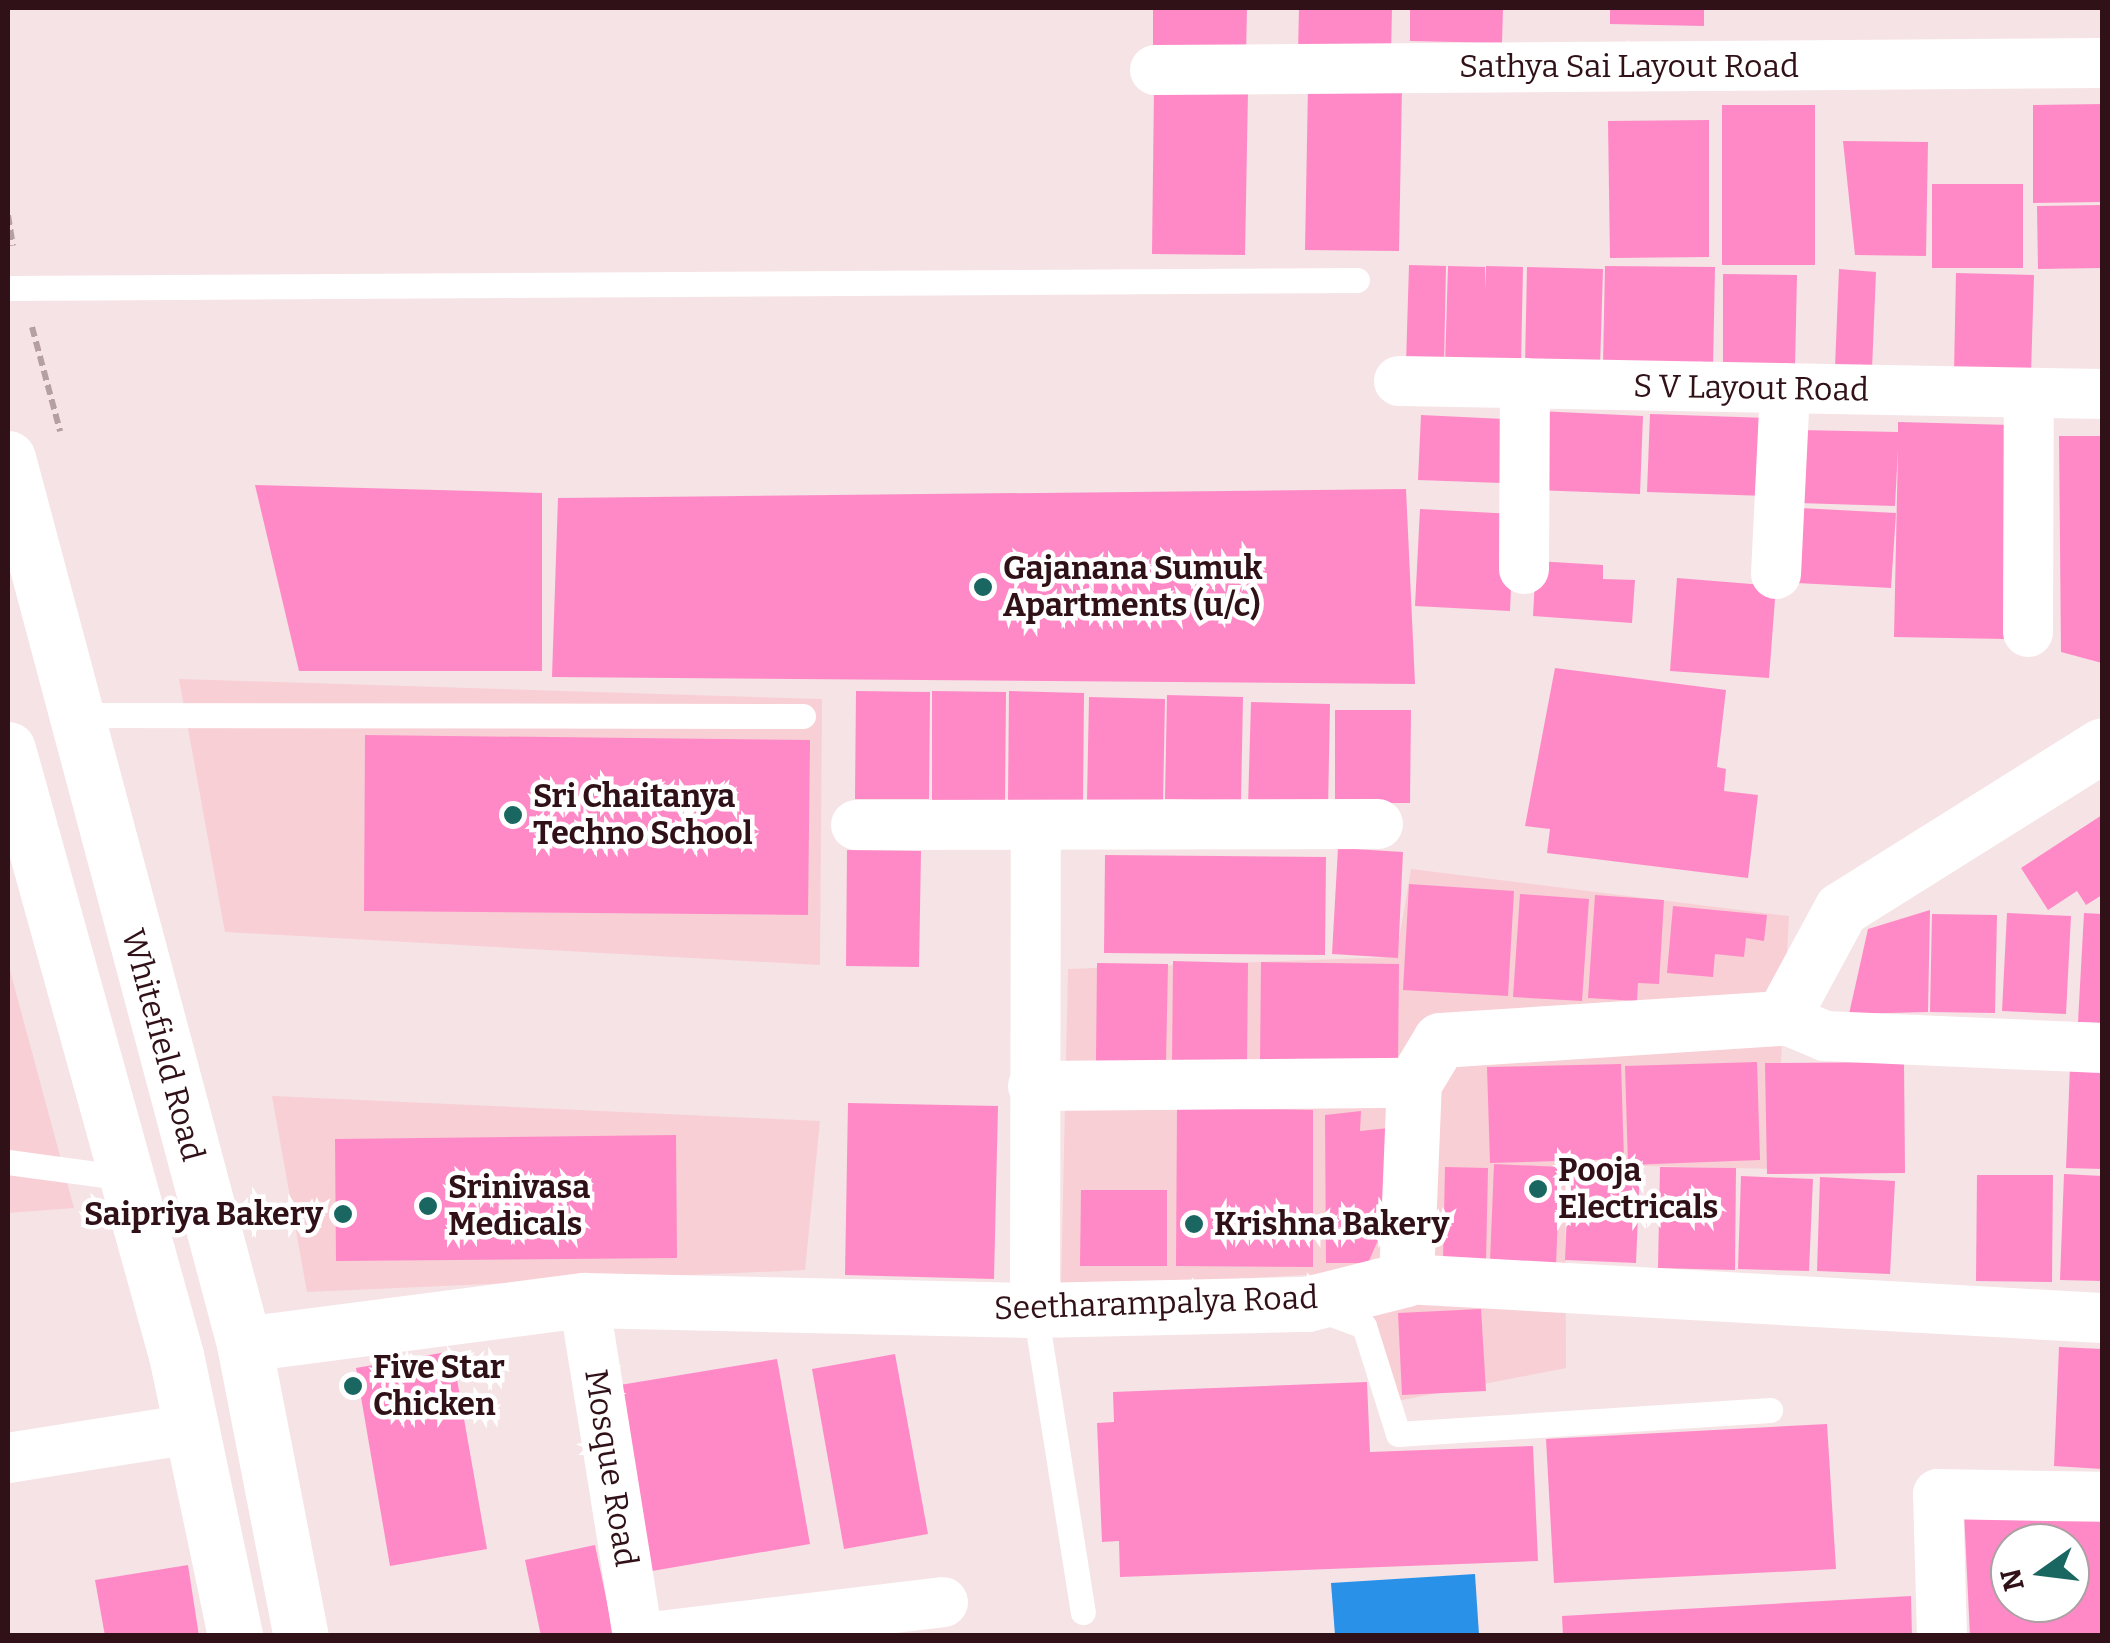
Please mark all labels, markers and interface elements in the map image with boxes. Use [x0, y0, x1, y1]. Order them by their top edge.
street label: Sathya Sai Layout Road [1459, 47, 1799, 85]
street label: S V Layout Road [1633, 367, 1869, 409]
place label: Gajanana Sumuk Apartments (u/c) [1003, 550, 1263, 625]
marker: Gajanana Sumuk Apartments (u/c) [972, 576, 994, 598]
place label: Sri Chaitanya Techno School [533, 778, 753, 853]
marker: Sri Chaitanya Techno School [502, 804, 524, 826]
street label: Whitefield Road [114, 925, 212, 1165]
place label: Pooja Electricals [1558, 1152, 1718, 1227]
place label: Srinivasa Medicals [448, 1169, 590, 1244]
marker: Pooja Electricals [1527, 1178, 1549, 1200]
place label: Saipriya Bakery [84, 1195, 323, 1233]
marker: Srinivasa Medicals [417, 1195, 439, 1217]
marker: Saipriya Bakery [332, 1203, 354, 1225]
place label: Krishna Bakery [1214, 1205, 1449, 1243]
marker: Krishna Bakery [1183, 1213, 1205, 1235]
street label: Seetharampalya Road [993, 1278, 1319, 1328]
place label: Five Star Chicken [373, 1349, 505, 1424]
street label: Mosque Road [576, 1367, 646, 1569]
marker: Five Star Chicken [342, 1375, 364, 1397]
north arrow [1990, 1523, 2090, 1623]
text: N [1994, 1565, 2031, 1594]

